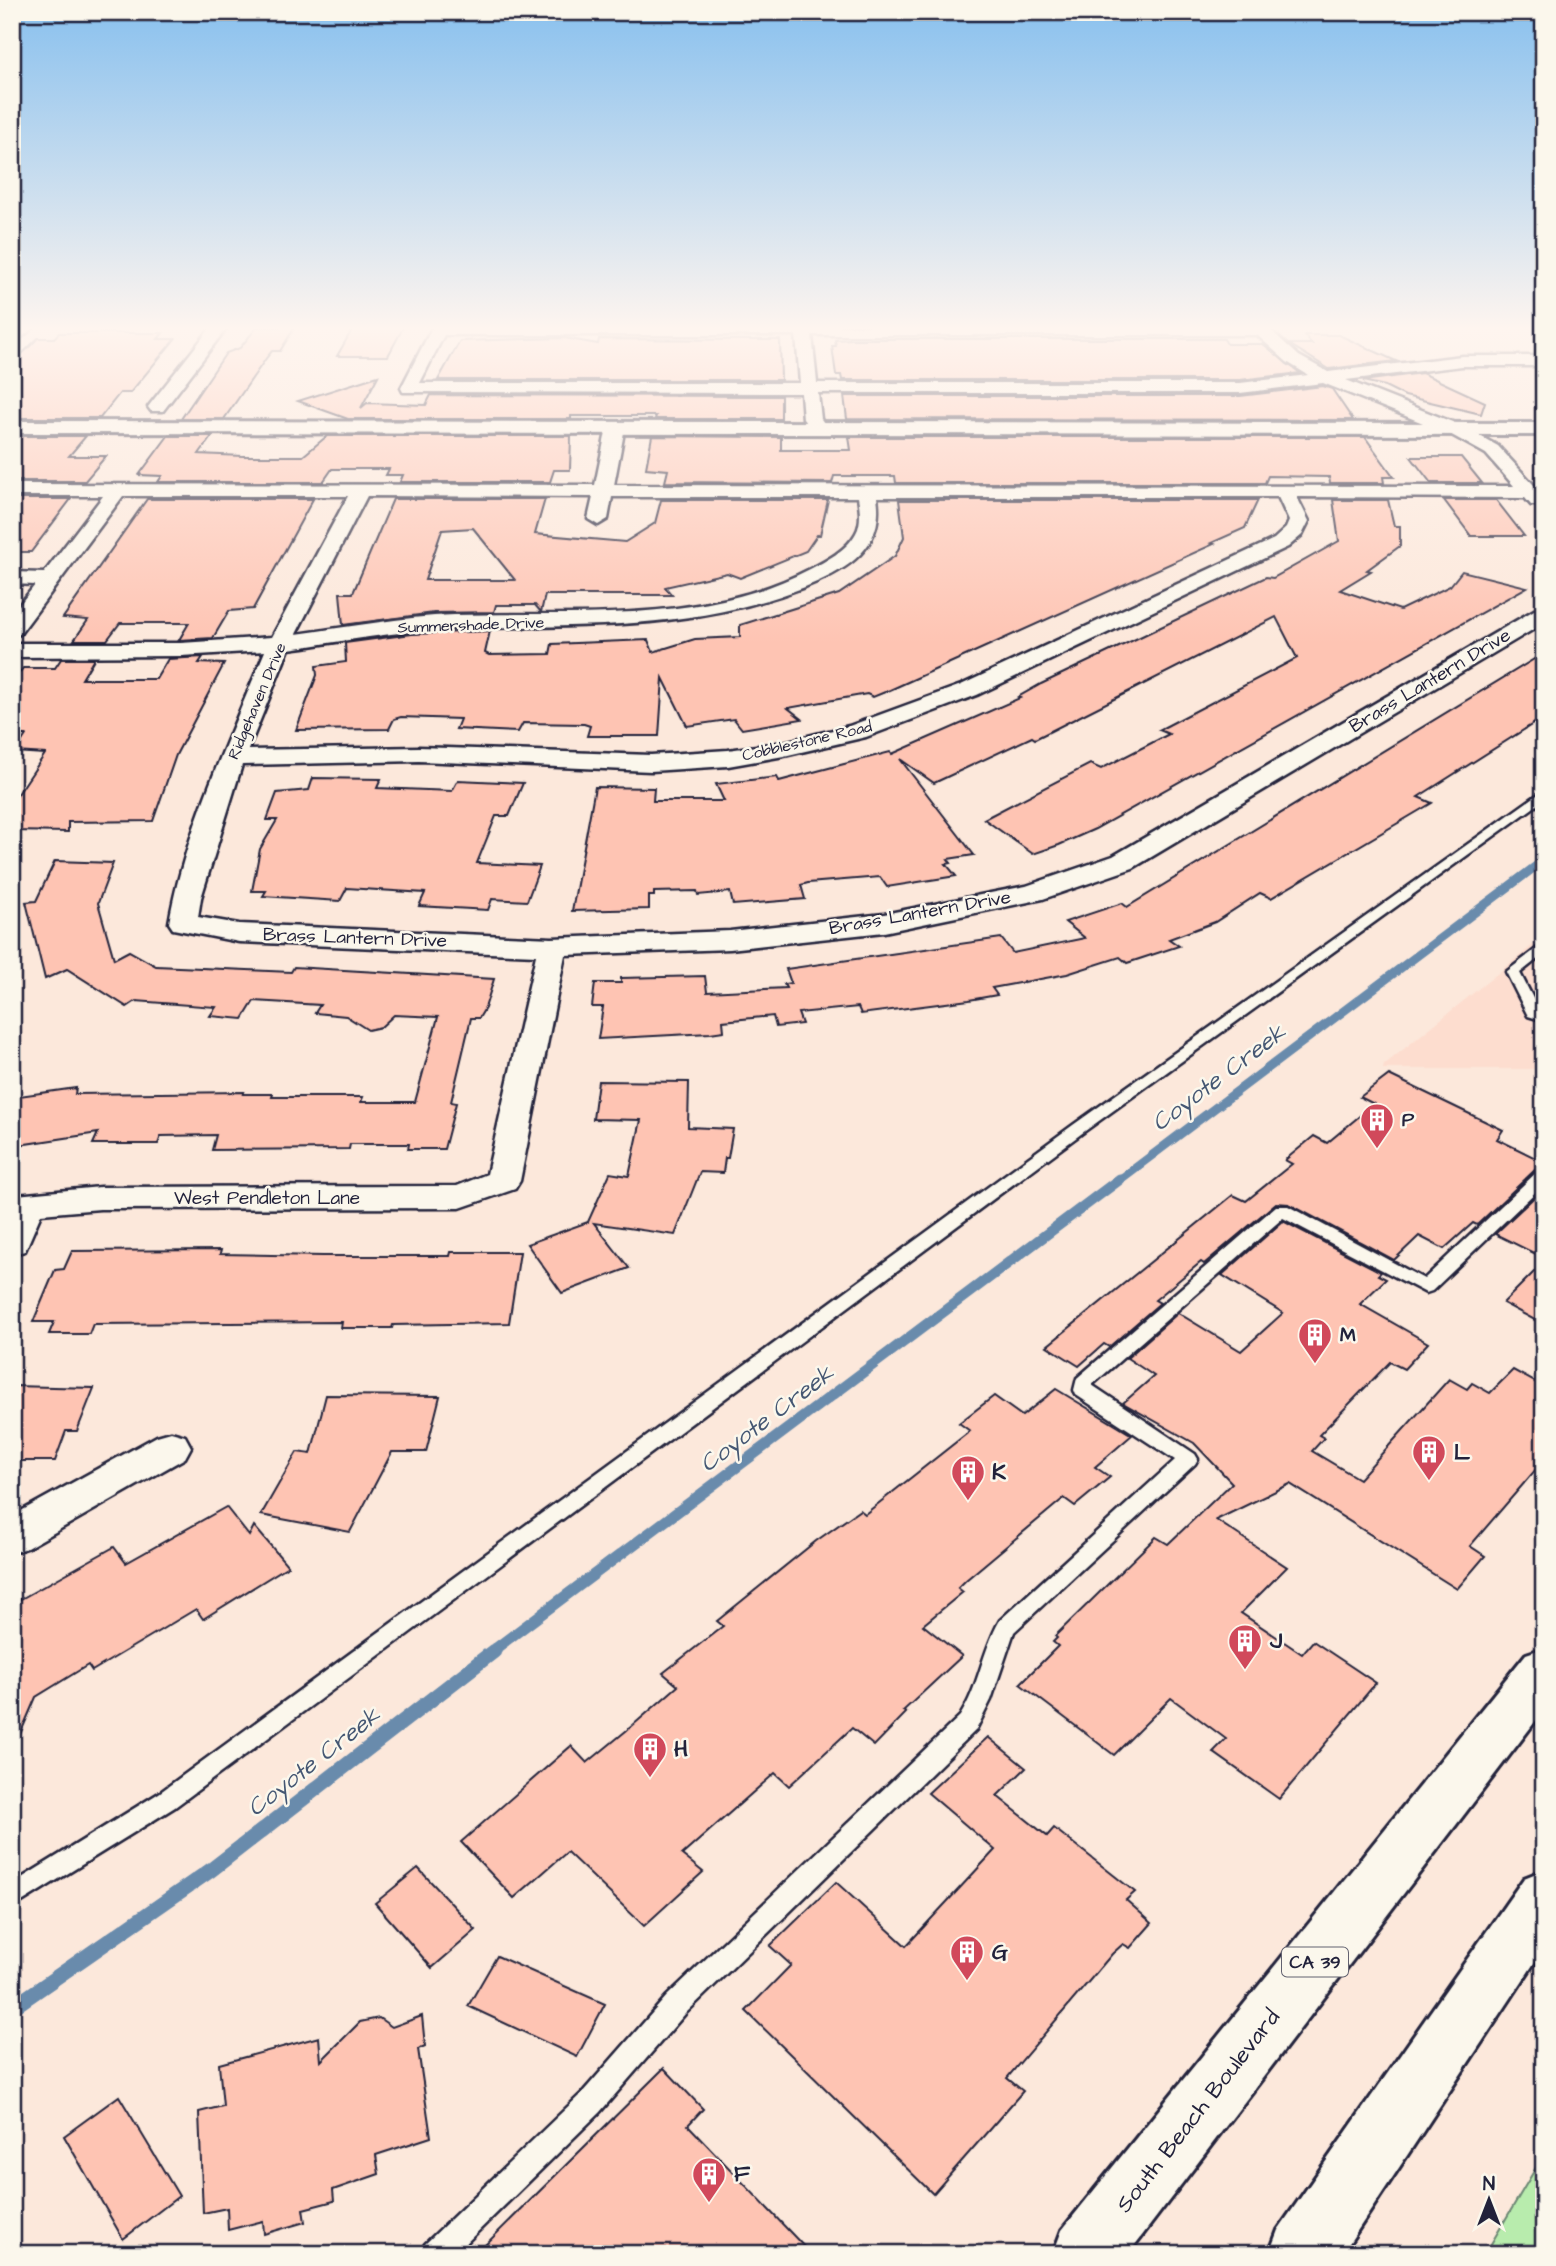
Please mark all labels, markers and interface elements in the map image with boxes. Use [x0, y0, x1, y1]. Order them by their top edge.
street label: Summershade Drive [397, 611, 545, 639]
street label: Brass Lantern Drive [1344, 622, 1516, 740]
street label: Ridgehaven Drive [222, 639, 293, 763]
street label: Cobblestone Road [740, 715, 874, 767]
street label: Brass Lantern Drive [827, 884, 1013, 942]
street label: Brass Lantern Drive [263, 921, 447, 955]
water label: Coyote Creek [1145, 1015, 1294, 1140]
building icon: P [1358, 1101, 1396, 1150]
place label: P [1402, 1107, 1415, 1134]
street label: West Pendleton Lane [174, 1185, 360, 1212]
building icon: M [1296, 1316, 1334, 1365]
place label: M [1340, 1322, 1356, 1349]
water label: Coyote Creek [693, 1356, 842, 1481]
building icon: L [1410, 1433, 1448, 1482]
place label: L [1454, 1436, 1470, 1468]
building icon: K [949, 1453, 987, 1502]
place label: K [992, 1456, 1007, 1488]
building icon: J [1226, 1622, 1264, 1671]
place label: J [1269, 1625, 1283, 1657]
water label: Coyote Creek [240, 1698, 389, 1825]
building icon: H [631, 1730, 669, 1779]
place label: H [674, 1733, 688, 1765]
building icon: G [948, 1933, 986, 1982]
place label: G [992, 1936, 1008, 1968]
road number: CA 39 [1282, 1948, 1348, 1976]
street label: South Beach Boulevard [1108, 2002, 1288, 2219]
building icon: F [690, 2155, 728, 2204]
place label: F [734, 2158, 751, 2190]
north arrow [1454, 2164, 1524, 2234]
text: N [1483, 2171, 1495, 2198]

